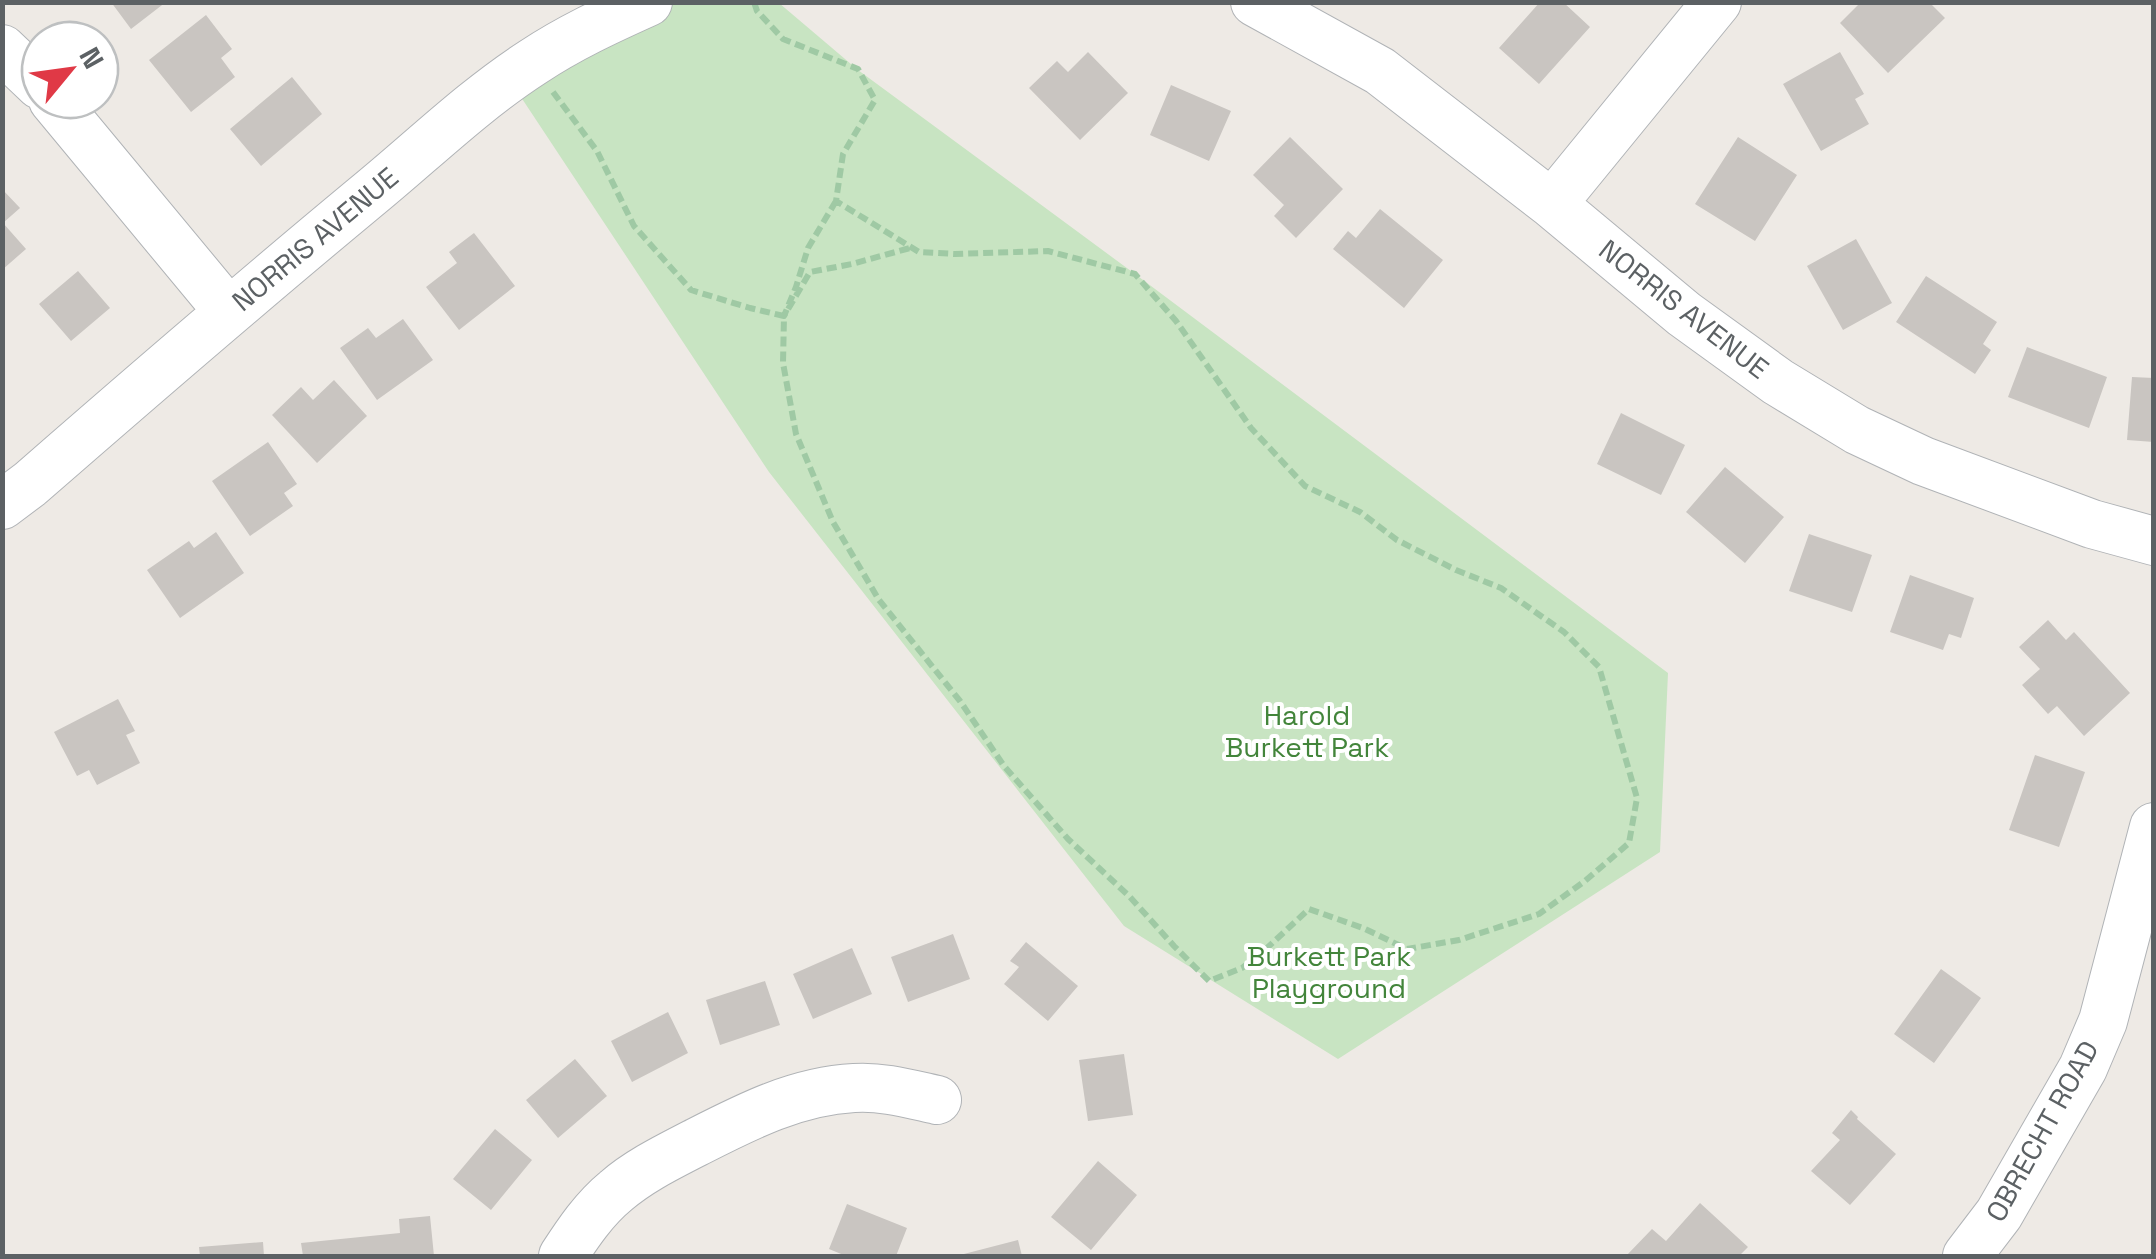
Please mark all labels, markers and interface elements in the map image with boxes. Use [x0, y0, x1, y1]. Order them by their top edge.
north arrow [20, 20, 120, 120]
text: N [72, 41, 112, 75]
street label: NORRIS AVENUE [225, 159, 405, 319]
street label: NORRIS AVENUE [1592, 231, 1776, 387]
park label: Harold Burkett Park [1225, 697, 1389, 765]
park label: Burkett Park Playground [1247, 938, 1411, 1006]
street label: OBRECHT ROAD [1977, 1034, 2107, 1228]

